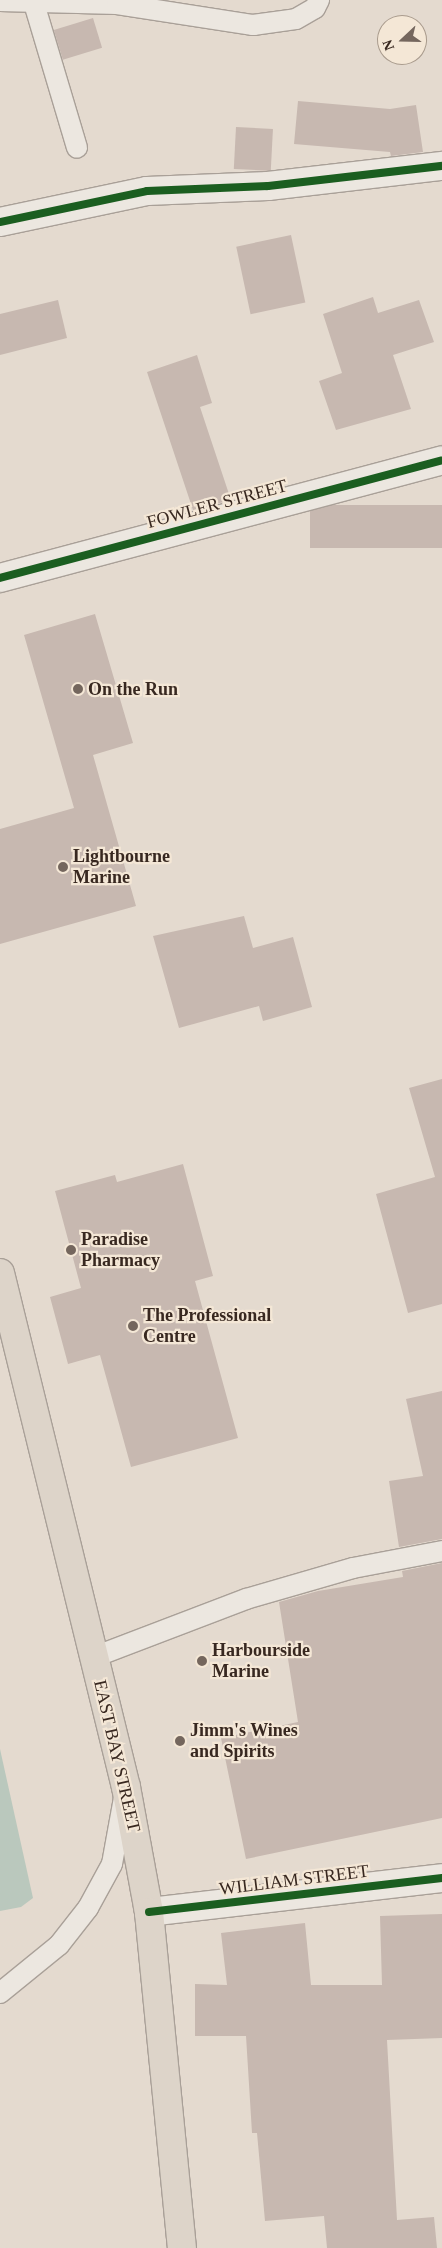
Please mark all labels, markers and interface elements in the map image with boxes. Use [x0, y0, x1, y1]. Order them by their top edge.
north arrow [377, 15, 427, 65]
text: N [380, 38, 397, 53]
street label: FOWLER STREET [144, 475, 290, 533]
place label: On the Run [88, 678, 178, 700]
marker: On the Run [72, 683, 84, 695]
place label: Lightbourne Marine [73, 846, 170, 889]
marker: Lightbourne Marine [57, 861, 69, 873]
place label: Paradise Pharmacy [81, 1229, 160, 1272]
marker: Paradise Pharmacy [65, 1244, 77, 1256]
place label: The Professional Centre [143, 1305, 271, 1348]
marker: The Professional Centre [127, 1320, 139, 1332]
place label: Harbourside Marine [212, 1640, 310, 1682]
marker: Harbourside Marine [196, 1655, 208, 1667]
street label: EAST BAY STREET [89, 1677, 145, 1835]
place label: Jimm's Wines and Spirits [190, 1720, 298, 1762]
marker: Jimm's Wines and Spirits [174, 1735, 186, 1747]
street label: WILLIAM STREET [218, 1860, 370, 1900]

